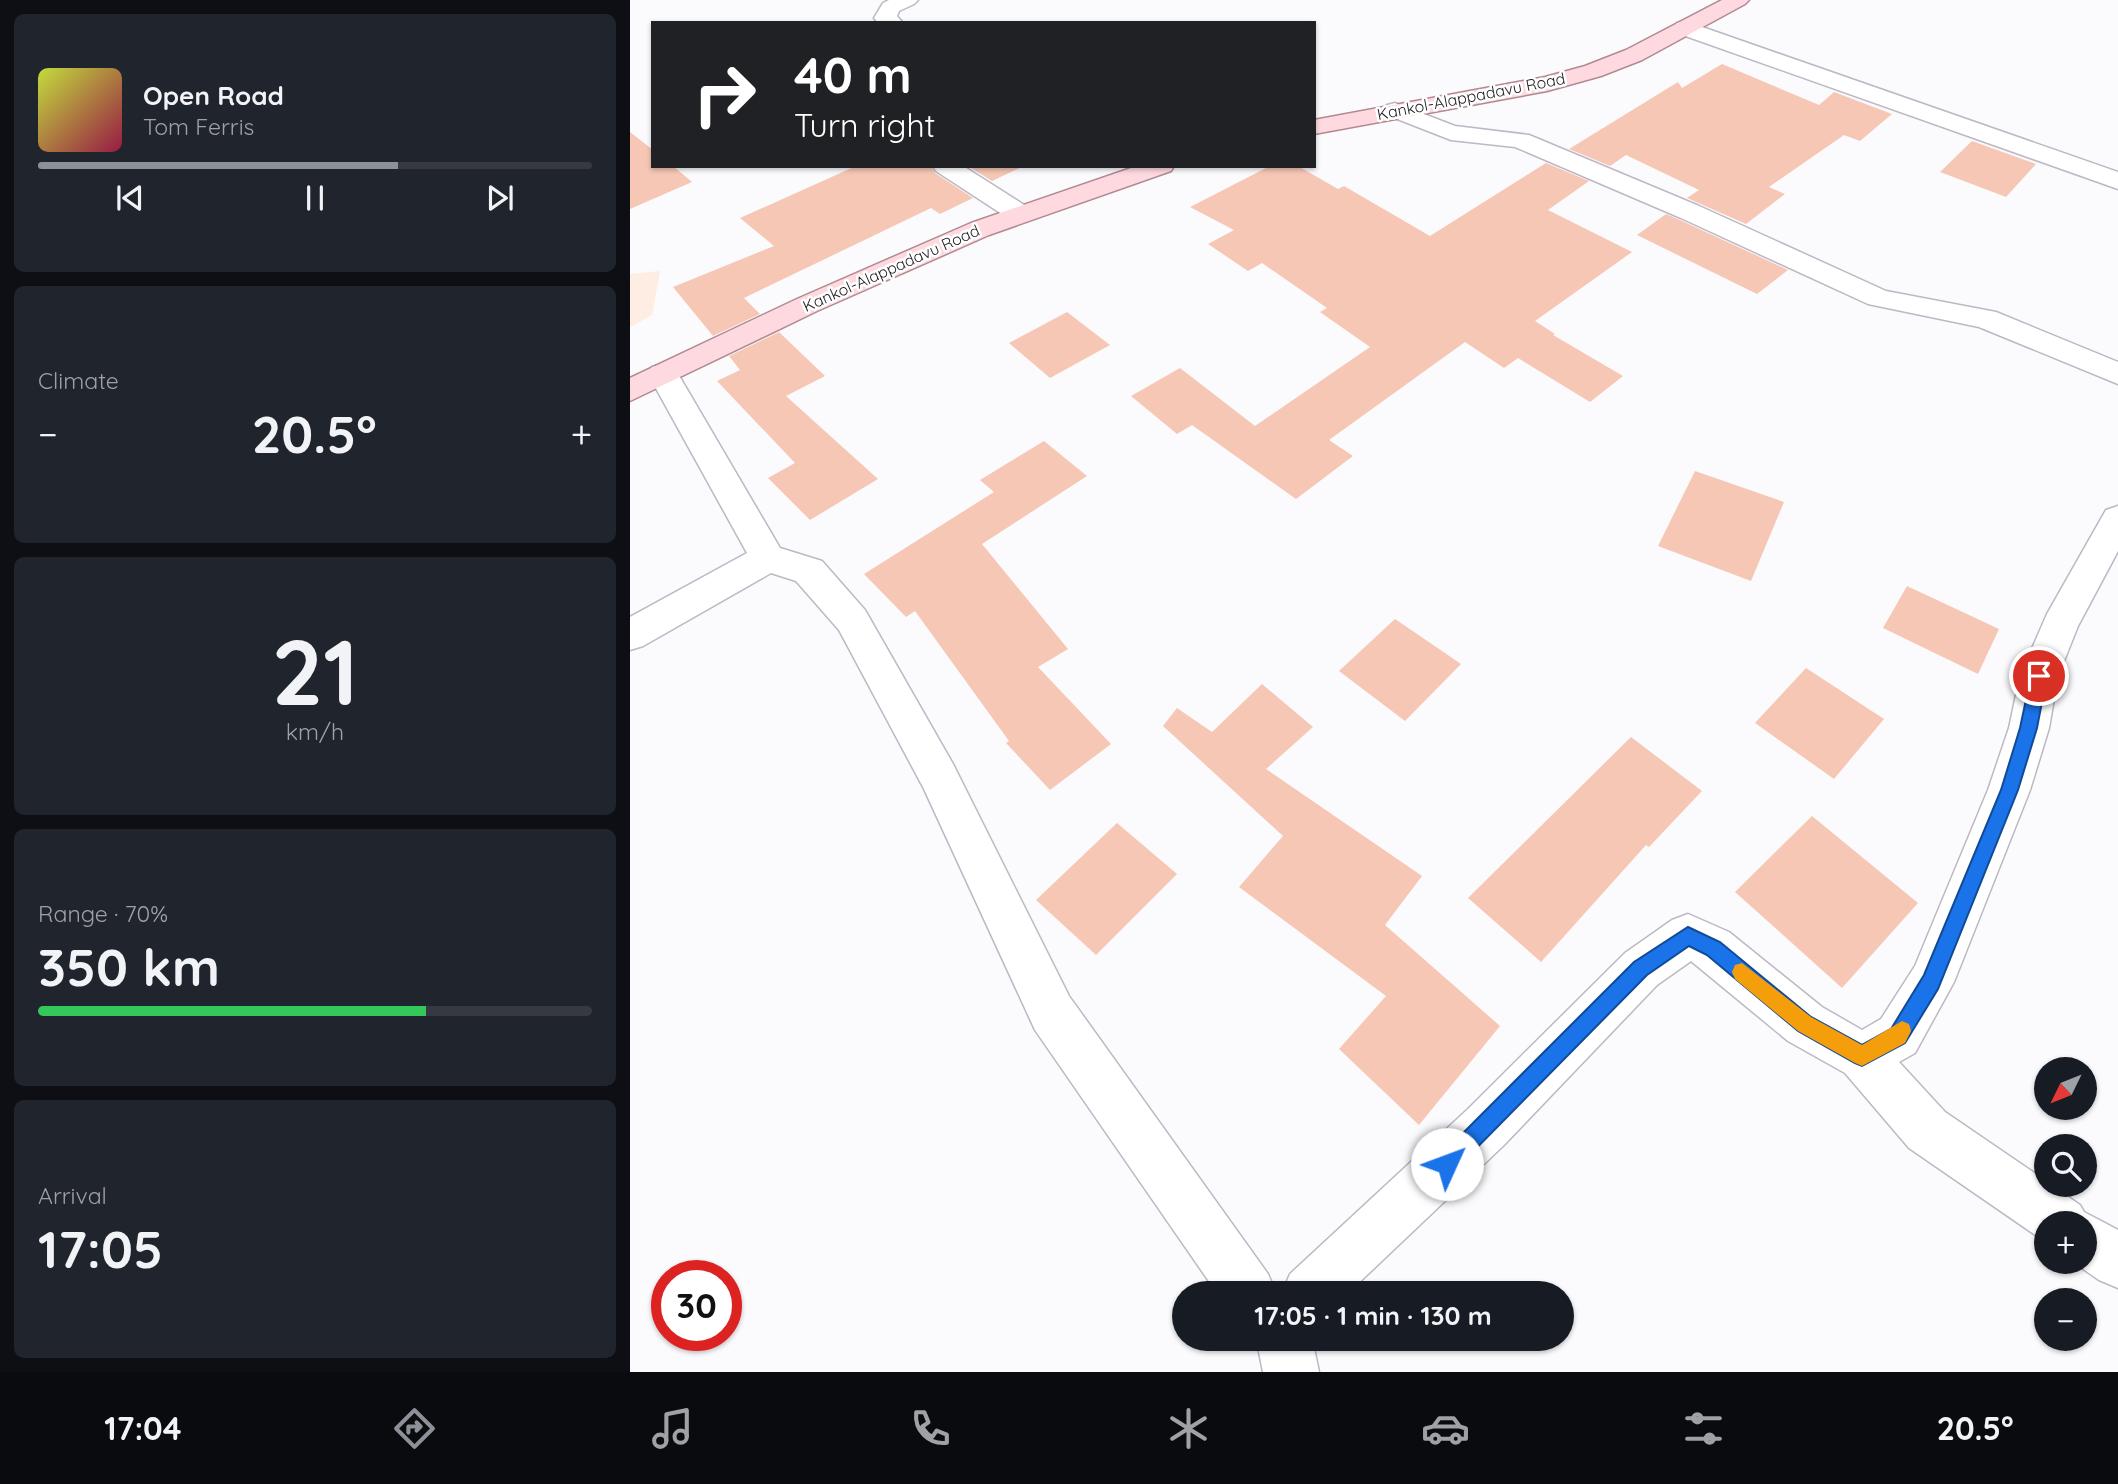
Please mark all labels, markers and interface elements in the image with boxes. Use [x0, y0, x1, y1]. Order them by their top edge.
text: 40 m [794, 44, 912, 105]
icon: right [679, 49, 770, 140]
street label: Kankol-Alappadavu Road [1375, 68, 1567, 124]
text: Open Road [143, 79, 284, 112]
text: Turn right [794, 105, 935, 145]
text: Tom Ferris [143, 112, 254, 141]
icon: previous [111, 179, 149, 217]
icon: pause [296, 179, 334, 217]
icon: next [481, 179, 519, 217]
street label: Kankol-Alappadavu Road [800, 220, 982, 316]
text: Climate [38, 366, 119, 395]
text: 20.5° [252, 401, 377, 466]
text: − [38, 410, 58, 458]
text: + [571, 410, 592, 458]
text: 21 [271, 614, 359, 728]
pin [2009, 646, 2069, 706]
icon: arrive [2020, 657, 2058, 695]
text: km/h [286, 717, 344, 746]
text: Range · 70% [38, 899, 168, 928]
text: 350 km [38, 934, 220, 999]
north arrow [2034, 1057, 2096, 1120]
map controls [2034, 1057, 2097, 1351]
position arrow [1410, 1127, 1484, 1201]
button: search [2034, 1134, 2097, 1197]
text: Arrival [38, 1181, 107, 1210]
button: + [2034, 1211, 2097, 1274]
text: 17:05 [38, 1216, 163, 1281]
speed limit sign: 30 [651, 1260, 742, 1351]
button: − [2034, 1288, 2097, 1351]
text: 17:05 · 1 min · 130 m [1254, 1299, 1492, 1332]
icon: directions [390, 1404, 439, 1453]
icon: music [648, 1404, 697, 1453]
icon: phone [906, 1404, 955, 1453]
icon: climate [1164, 1404, 1213, 1453]
icon: car [1421, 1404, 1470, 1453]
icon: filters [1679, 1404, 1728, 1453]
text: 17:04 [104, 1408, 182, 1448]
text: 20.5° [1937, 1408, 2014, 1448]

